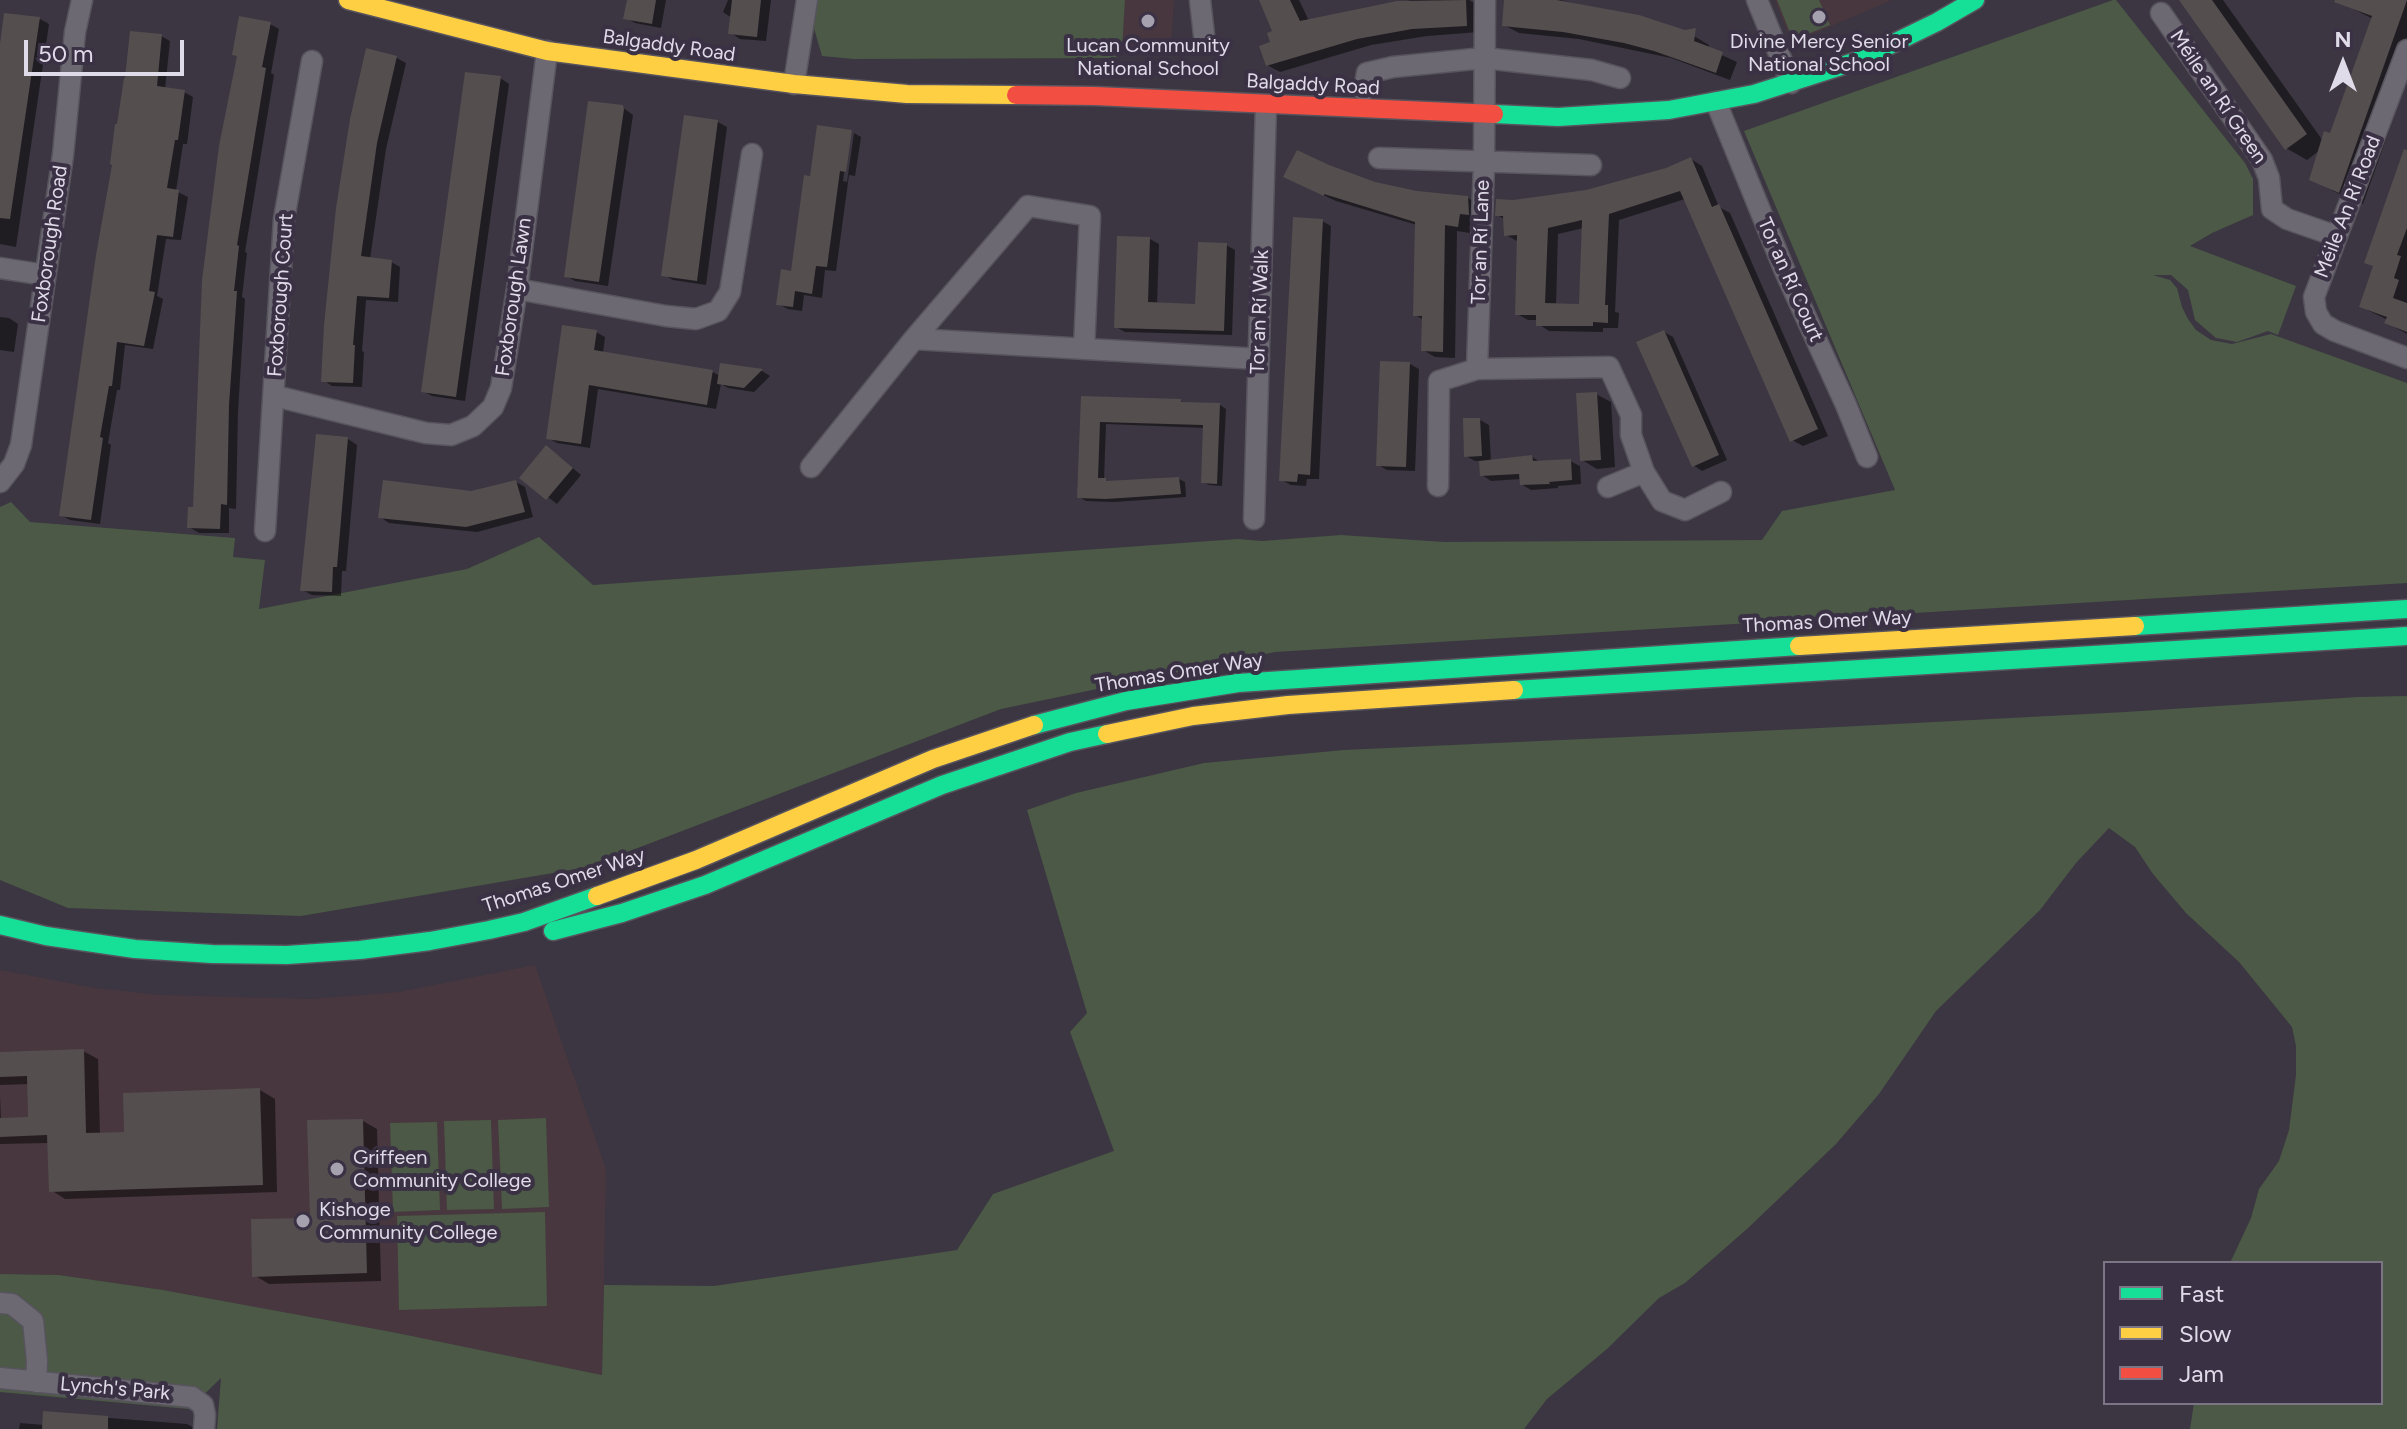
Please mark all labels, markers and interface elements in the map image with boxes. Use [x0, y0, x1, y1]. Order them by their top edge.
marker: Divine Mercy Senior National School [1810, 8, 1828, 26]
marker: Lucan Community National School [1139, 12, 1157, 30]
scale bar [28, 24, 188, 74]
north arrow [2303, 24, 2383, 104]
street label: Balgaddy Road [601, 25, 737, 67]
street label: Méile an Rí Green [2164, 26, 2272, 168]
text: N [2334, 26, 2352, 53]
place label: Divine Mercy Senior National School [1730, 30, 1908, 77]
place label: Lucan Community National School [1066, 34, 1230, 81]
text: 50 m [38, 39, 94, 68]
street label: Balgaddy Road [1246, 70, 1380, 100]
street label: Méile An Rí Road [2310, 132, 2386, 282]
street label: Foxborough Road [27, 164, 73, 324]
street label: Tor an Rí Lane [1467, 180, 1495, 304]
street label: Foxborough Court [263, 212, 299, 378]
street label: Tor an Rí Court [1752, 214, 1828, 346]
street label: Foxborough Lawn [491, 216, 537, 378]
street label: Tor an Rí Walk [1246, 250, 1274, 374]
street label: Thomas Omer Way [1742, 606, 1912, 638]
street label: Thomas Omer Way [1093, 648, 1265, 698]
street label: Thomas Omer Way [480, 843, 648, 919]
place label: Griffeen Community College [353, 1146, 531, 1193]
marker: Griffeen Community College [328, 1160, 346, 1178]
place label: Kishoge Community College [319, 1198, 497, 1245]
marker: Kishoge Community College [294, 1212, 312, 1230]
legend [2103, 1261, 2383, 1405]
text: Fast [2179, 1279, 2224, 1308]
text: Slow [2179, 1319, 2231, 1348]
text: Jam [2179, 1359, 2224, 1388]
street label: Lynch's Park [59, 1372, 171, 1406]

